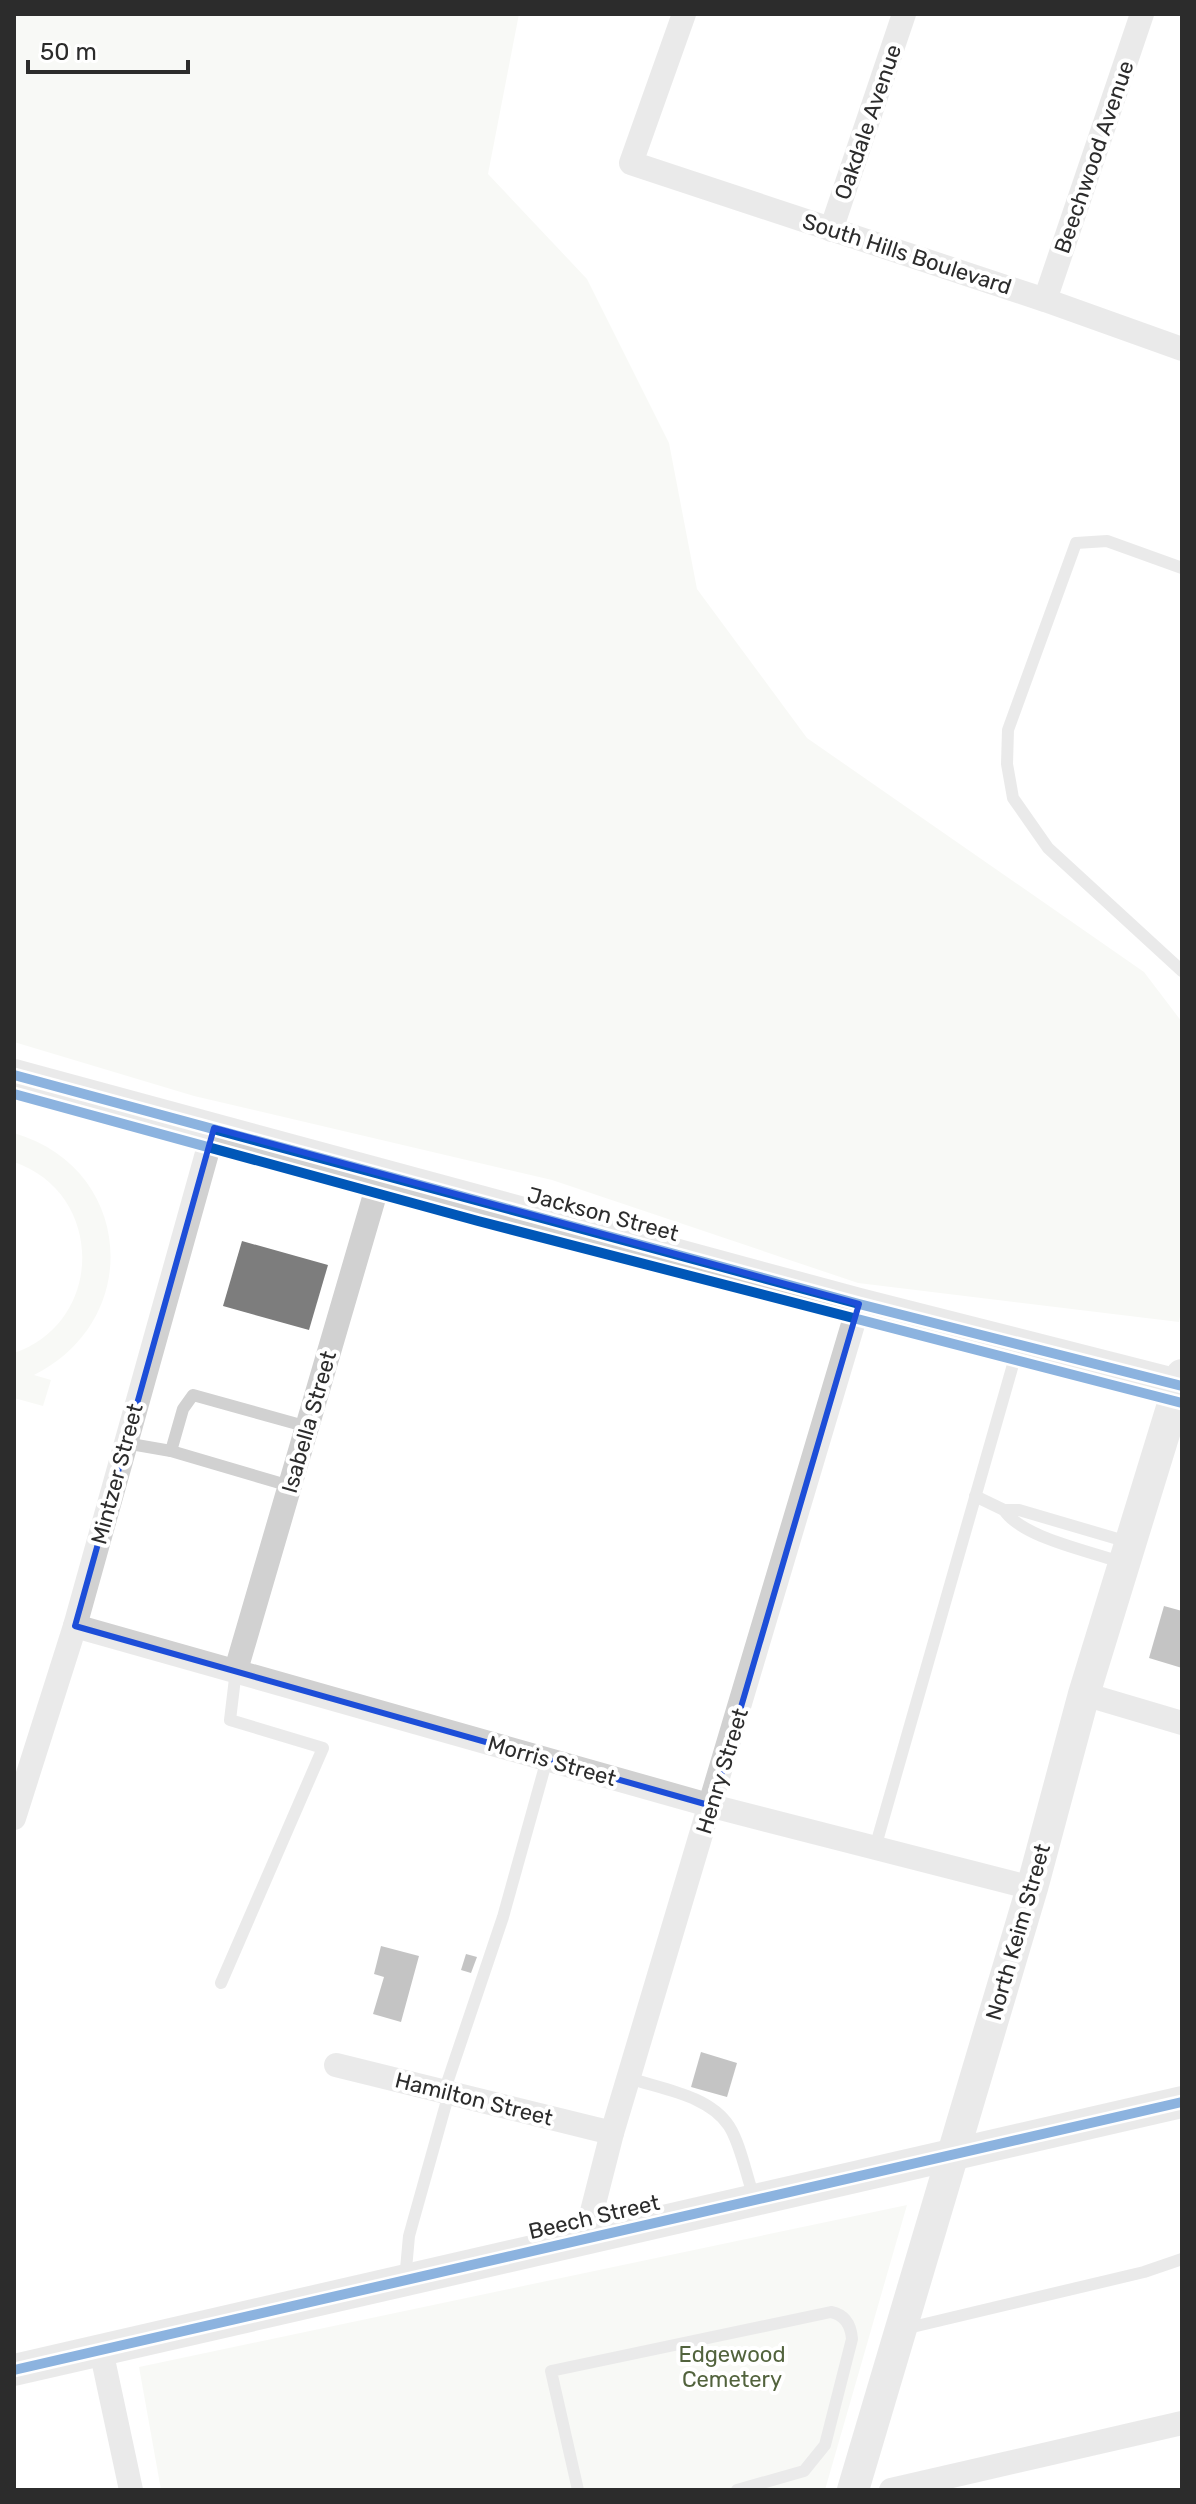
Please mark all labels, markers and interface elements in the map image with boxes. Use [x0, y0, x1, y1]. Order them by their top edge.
scale bar [28, 24, 188, 74]
text: 50 m [40, 38, 97, 66]
street label: Oakdale Avenue [829, 41, 907, 203]
street label: Beechwood Avenue [1048, 57, 1140, 257]
street label: South Hills Boulevard [799, 207, 1015, 301]
street label: Jackson Street [524, 1181, 682, 1247]
street label: Isabella Street [276, 1347, 342, 1496]
street label: Mintzer Street [85, 1400, 149, 1547]
street label: Henry Street [690, 1704, 754, 1837]
street label: Morris Street [485, 1730, 620, 1792]
street label: North Keim Street [980, 1840, 1056, 2023]
street label: Hamilton Street [392, 2066, 556, 2132]
street label: Beech Street [526, 2189, 663, 2245]
park label: Edgewood Cemetery [678, 2341, 786, 2393]

